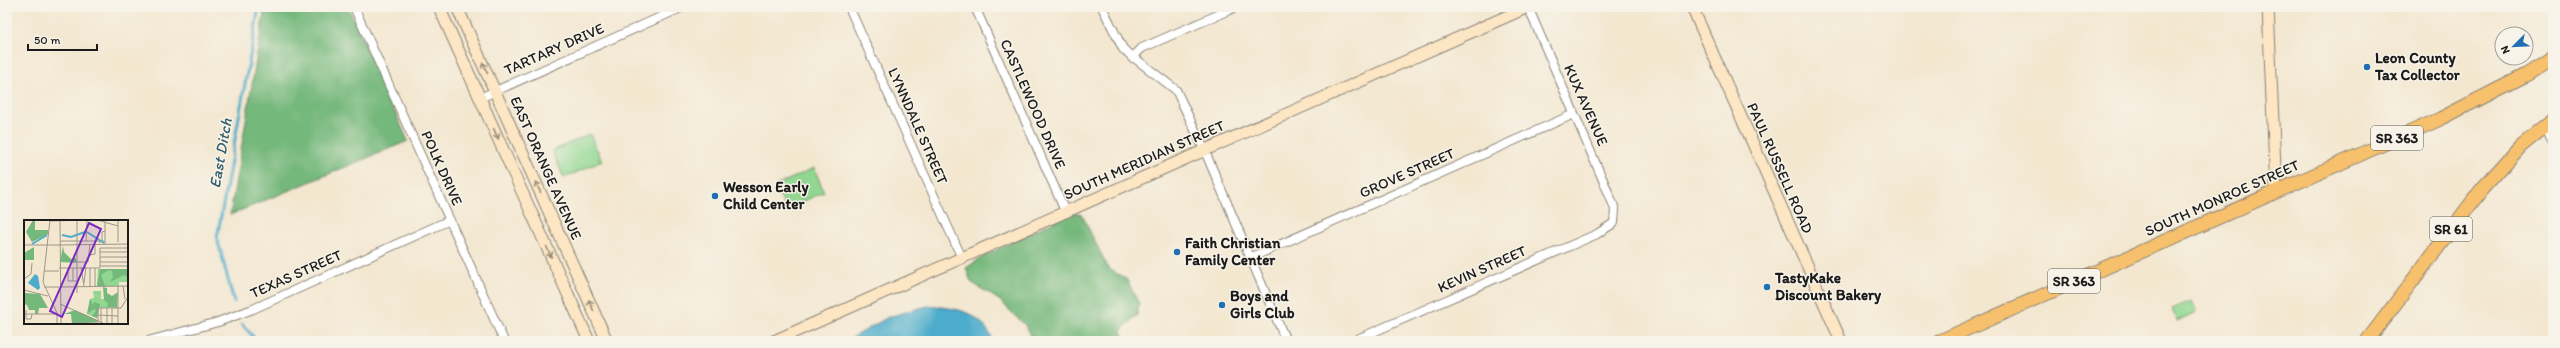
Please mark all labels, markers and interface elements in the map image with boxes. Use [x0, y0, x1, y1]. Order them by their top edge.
street label: TARTARY DRIVE [501, 19, 607, 79]
scale bar [28, 26, 97, 52]
north arrow [2494, 26, 2534, 66]
text: 50 m [34, 33, 60, 47]
street label: CASTLEWOOD DRIVE [996, 36, 1070, 172]
text: N [2498, 44, 2513, 56]
place label: Leon County Tax Collector [2374, 49, 2461, 84]
street label: KUX AVENUE [1560, 61, 1612, 149]
marker: Leon County Tax Collector [2362, 62, 2372, 72]
one-way arrow [480, 63, 488, 75]
street label: LYNNDALE STREET [884, 65, 952, 188]
street label: EAST ORANGE AVENUE [506, 93, 586, 243]
street label: PAUL RUSSELL ROAD [1743, 100, 1817, 236]
water label: East Ditch [205, 116, 236, 189]
street label: SOUTH MERIDIAN STREET [1061, 116, 1228, 204]
road number: SR 363 [2371, 126, 2423, 150]
one-way arrow [493, 127, 500, 139]
street label: POLK DRIVE [417, 128, 467, 208]
street label: GROVE STREET [1357, 144, 1458, 202]
street label: SOUTH MONROE STREET [2142, 156, 2303, 240]
place label: Wesson Early Child Center [723, 178, 810, 213]
one-way arrow [534, 181, 541, 193]
marker: Wesson Early Child Center [710, 191, 720, 201]
road number: SR 61 [2430, 217, 2472, 241]
inset map [24, 220, 128, 324]
place label: Faith Christian Family Center [1185, 234, 1281, 270]
street label: KEVIN STREET [1435, 241, 1530, 297]
street label: TEXAS STREET [247, 246, 345, 302]
one-way arrow [546, 246, 553, 258]
marker: Faith Christian Family Center [1172, 247, 1182, 257]
place label: TastyKake Discount Bakery [1774, 269, 1882, 305]
road number: SR 363 [2048, 269, 2100, 293]
marker: TastyKake Discount Bakery [1762, 282, 1772, 292]
place label: Boys and Girls Club [1230, 287, 1295, 322]
one-way arrow [587, 300, 594, 312]
marker: Boys and Girls Club [1217, 300, 1227, 310]

